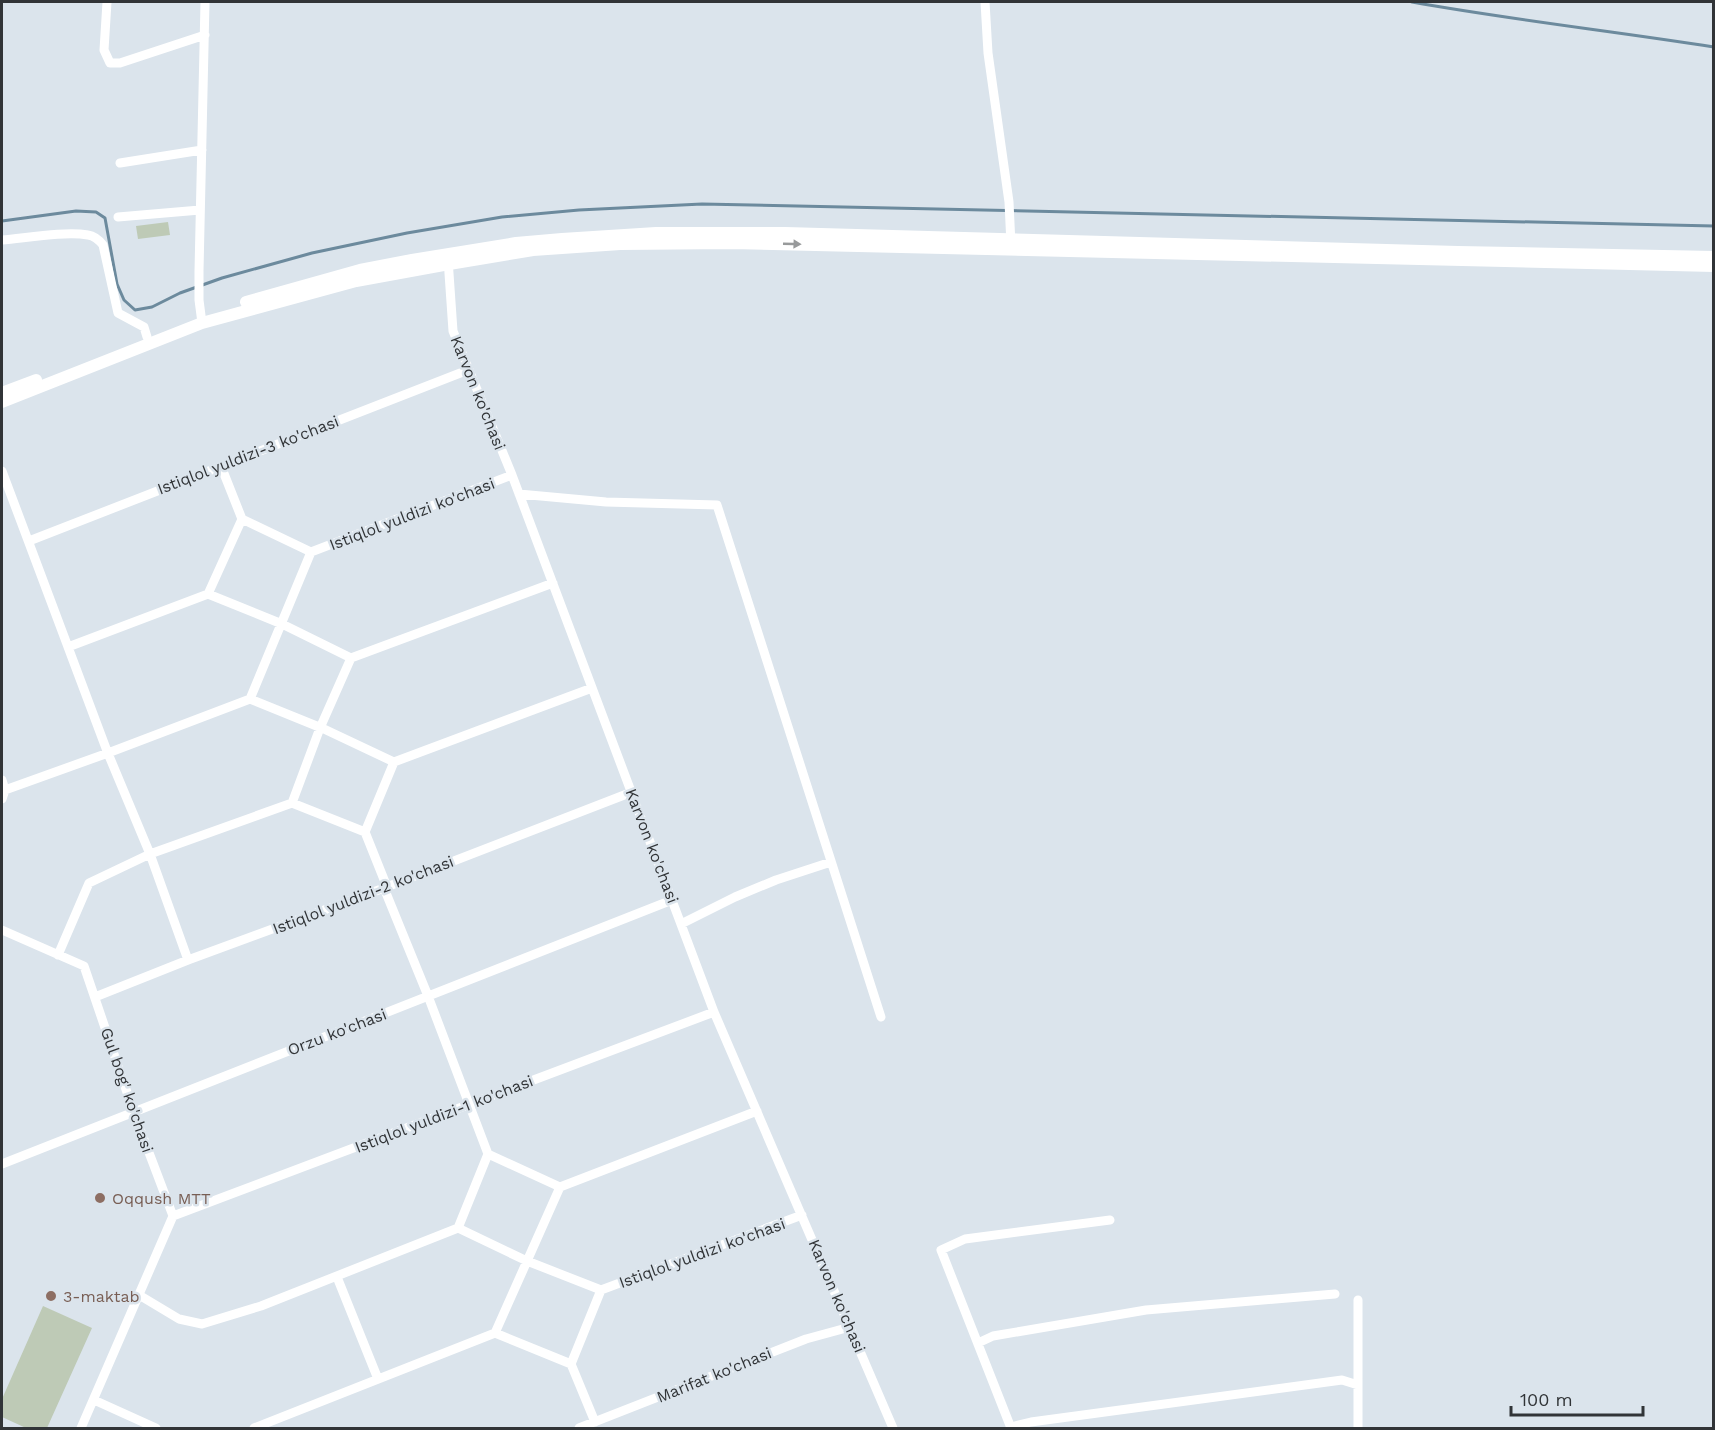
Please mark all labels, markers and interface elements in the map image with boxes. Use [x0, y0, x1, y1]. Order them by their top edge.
one-way arrow [783, 240, 802, 249]
street label: Karvon ko'chasi [446, 333, 510, 453]
street label: Istiqlol yuldizi-3 ko'chasi [155, 412, 341, 498]
street label: Istiqlol yuldizi ko'chasi [327, 474, 497, 554]
street label: Karvon ko'chasi [621, 786, 683, 906]
street label: Istiqlol yuldizi-2 ko'chasi [270, 852, 456, 938]
street label: Orzu ko'chasi [285, 1004, 389, 1060]
street label: Gul bog' ko'chasi [97, 1025, 157, 1155]
street label: Istiqlol yuldizi-1 ko'chasi [352, 1071, 536, 1157]
place label: Oqqush MTT [112, 1189, 211, 1208]
marker: Oqqush MTT [93, 1191, 107, 1205]
street label: Istiqlol yuldizi ko'chasi [616, 1214, 788, 1292]
street label: Karvon ko'chasi [805, 1236, 869, 1356]
place label: 3-maktab [63, 1287, 140, 1306]
marker: 3-maktab [44, 1289, 58, 1303]
street label: Marifat ko'chasi [654, 1343, 774, 1407]
scale bar [1511, 1379, 1643, 1417]
text: 100 m [1520, 1389, 1573, 1410]

